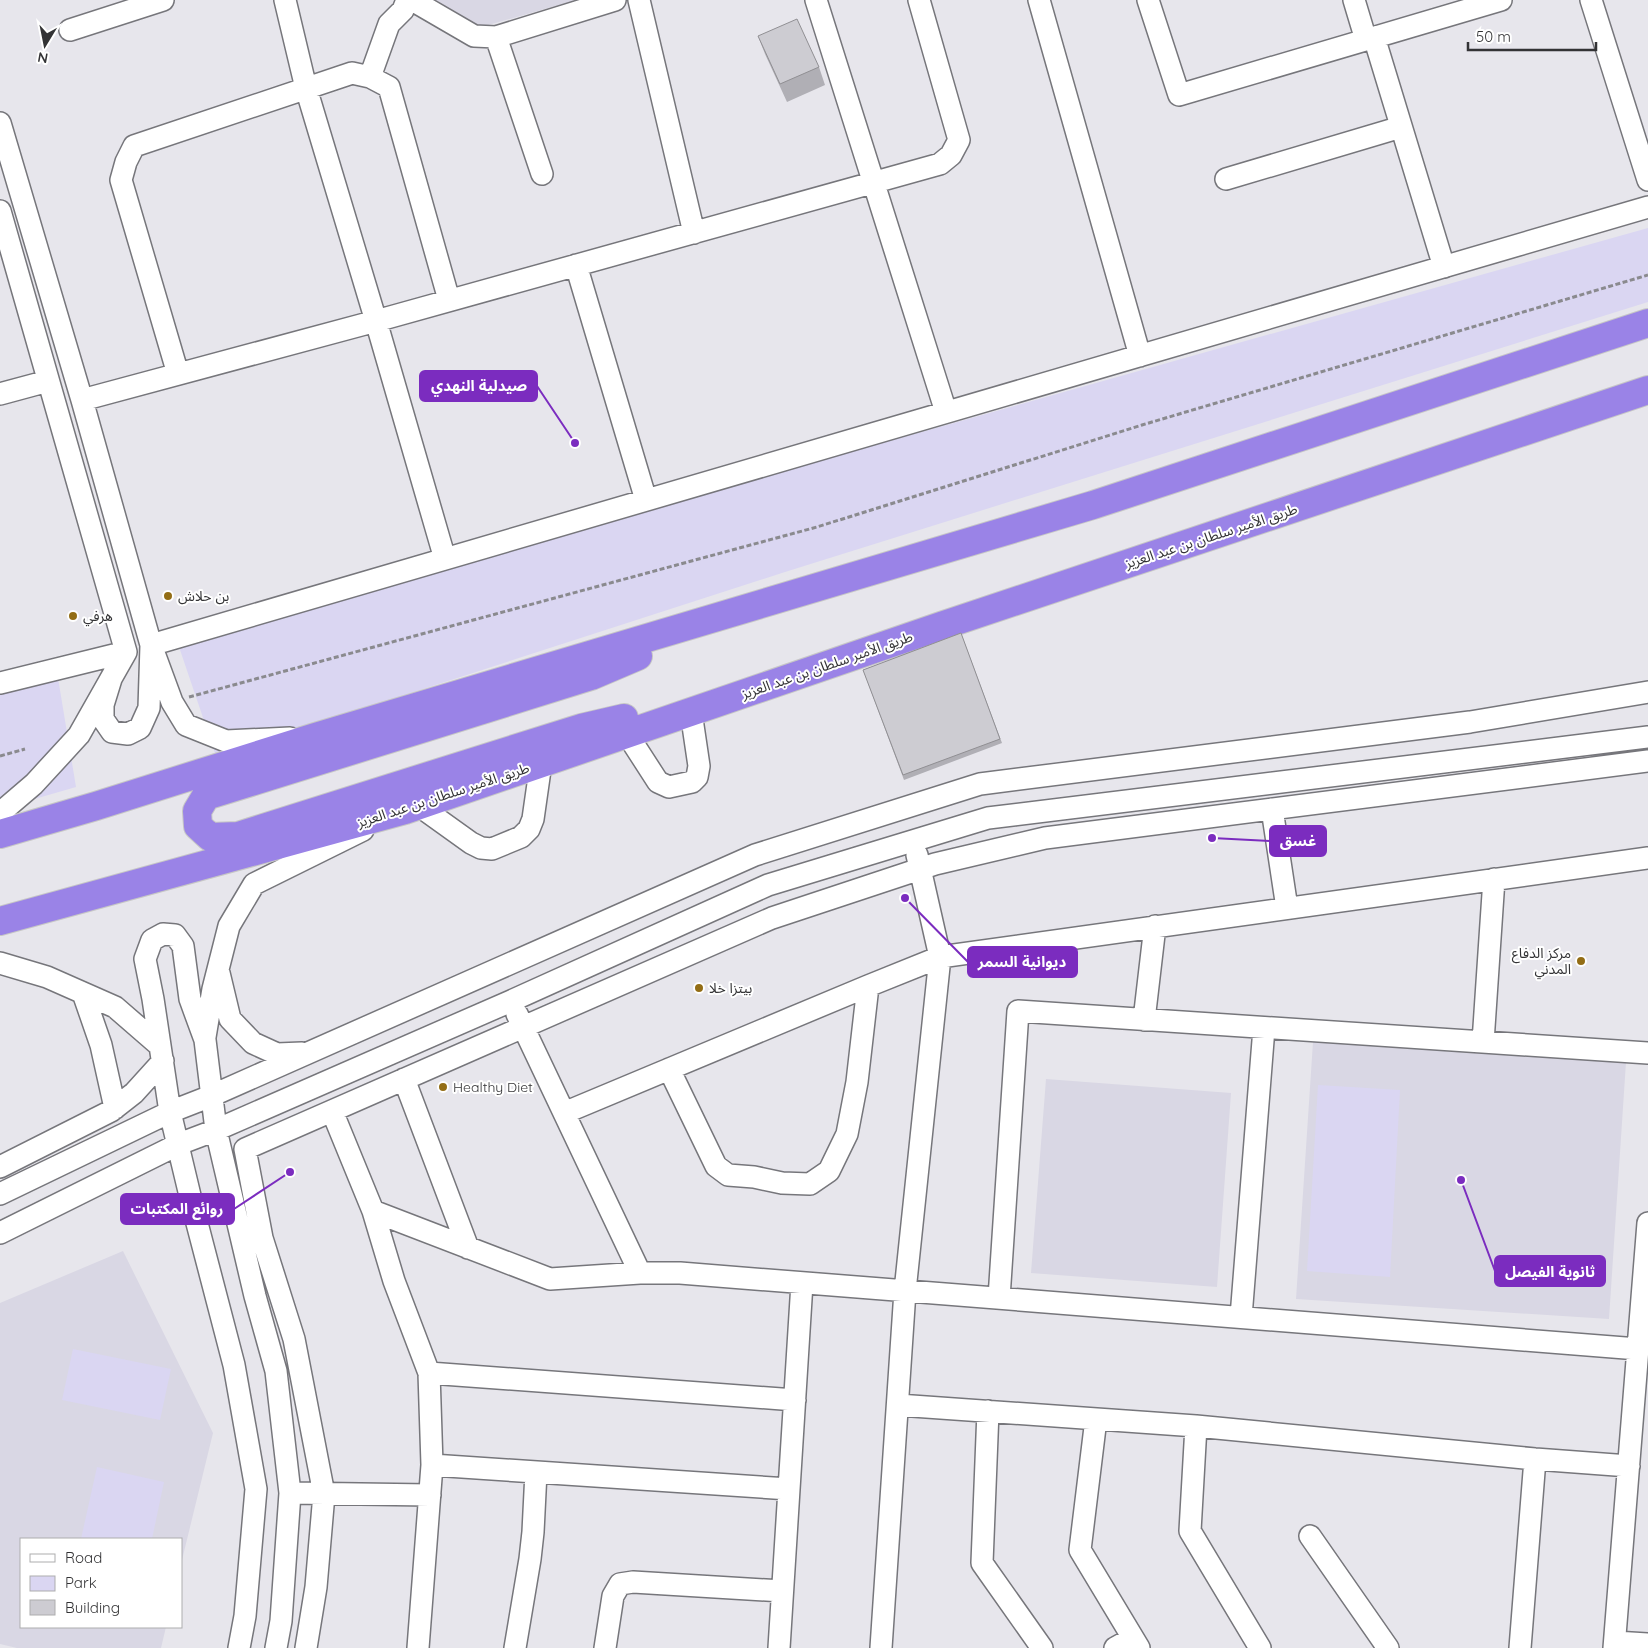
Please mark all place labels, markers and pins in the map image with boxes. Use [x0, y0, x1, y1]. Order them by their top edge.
callout: صيدلية النهدي [420, 371, 537, 401]
place label: بن حلاش [178, 587, 230, 605]
marker: بن حلاش [162, 590, 174, 602]
place label: هرفي [83, 607, 113, 627]
marker: هرفي [67, 610, 79, 622]
callout: غسق [1270, 826, 1326, 856]
place label: مركز الدفاع المدني [1512, 944, 1571, 980]
callout: ديوانية السمر [968, 947, 1077, 977]
marker: مركز الدفاع المدني [1575, 955, 1587, 967]
place label: بيتزا خلا [709, 979, 752, 997]
marker: بيتزا خلا [693, 982, 705, 994]
place label: Healthy Diet [453, 1078, 533, 1096]
marker: Healthy Diet [437, 1081, 449, 1093]
callout: روائع المكتبات [121, 1194, 234, 1224]
callout: ثانوية الفيصل [1495, 1256, 1605, 1286]

